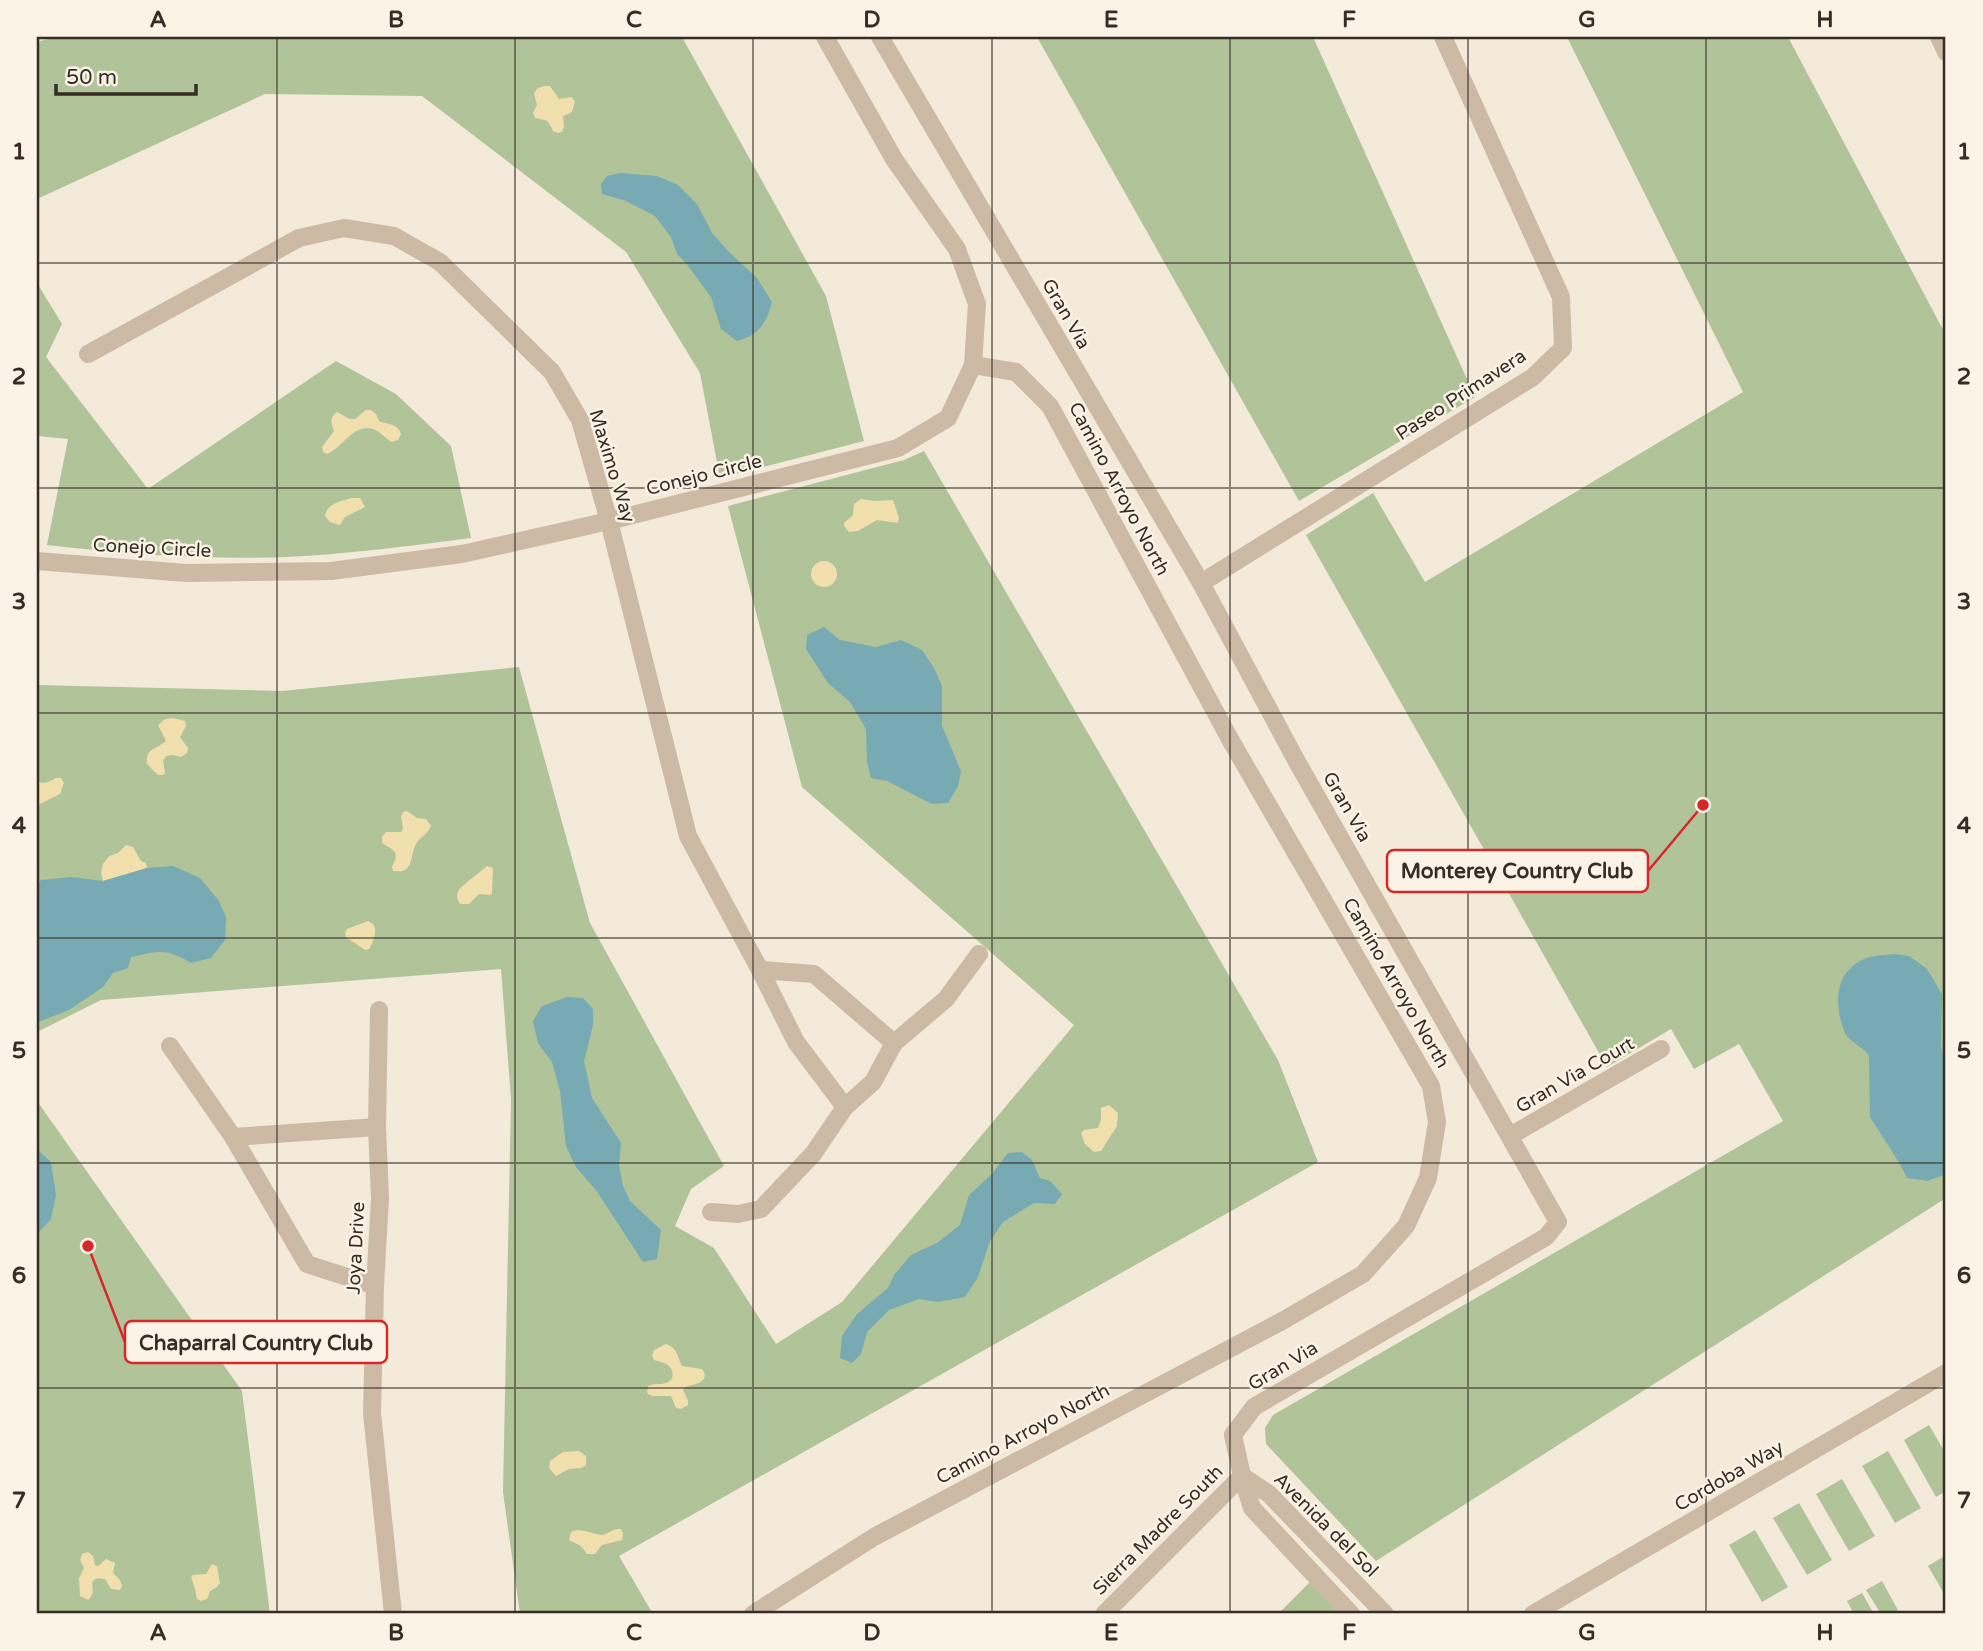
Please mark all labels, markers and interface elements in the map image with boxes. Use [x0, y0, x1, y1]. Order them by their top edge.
text: A [149, 6, 167, 34]
text: B [388, 6, 404, 34]
text: C [626, 6, 642, 34]
text: D [863, 6, 881, 34]
text: E [1104, 6, 1118, 34]
text: F [1342, 6, 1356, 34]
text: G [1578, 6, 1596, 34]
text: H [1816, 6, 1834, 34]
scale bar [56, 52, 196, 96]
text: 50 m [66, 65, 117, 90]
text: 1 [12, 138, 26, 166]
text: 1 [1957, 138, 1971, 166]
street label: Gran Via [1037, 275, 1095, 353]
street label: Paseo Primavera [1392, 345, 1530, 445]
text: 2 [12, 363, 26, 391]
text: 2 [1957, 363, 1971, 391]
street label: Camino Arroyo North [1064, 399, 1174, 579]
street label: Maximo Way [584, 407, 640, 525]
street label: Conejo Circle [644, 450, 764, 500]
street label: Conejo Circle [92, 534, 212, 562]
text: 3 [12, 588, 26, 616]
text: 3 [1957, 588, 1971, 616]
street label: Gran Via [1318, 768, 1376, 846]
text: 4 [12, 812, 27, 840]
text: 4 [1957, 812, 1972, 840]
callout: Monterey Country Club [1387, 850, 1648, 892]
text: Monterey Country Club [1401, 859, 1633, 884]
street label: Camino Arroyo North [1338, 894, 1454, 1072]
street label: Gran Via Court [1512, 1032, 1638, 1118]
text: 5 [12, 1037, 26, 1065]
text: 5 [1957, 1037, 1971, 1065]
street label: Joya Drive [343, 1201, 369, 1295]
text: 6 [12, 1262, 26, 1290]
text: 6 [1957, 1262, 1971, 1290]
callout: Chaparral Country Club [125, 1321, 387, 1363]
text: Chaparral Country Club [139, 1331, 373, 1356]
street label: Gran Via [1244, 1337, 1322, 1395]
street label: Camino Arroyo North [933, 1379, 1113, 1489]
street label: Cordoba Way [1671, 1436, 1787, 1516]
street label: Sierra Madre South [1089, 1461, 1227, 1599]
street label: Avenida del Sol [1269, 1468, 1383, 1582]
text: 7 [12, 1487, 26, 1515]
text: 7 [1957, 1487, 1971, 1515]
text: A [149, 1619, 167, 1647]
text: B [388, 1619, 404, 1647]
text: C [626, 1619, 642, 1647]
text: D [863, 1619, 881, 1647]
text: E [1104, 1619, 1118, 1647]
text: F [1342, 1619, 1356, 1647]
text: G [1578, 1619, 1596, 1647]
text: H [1816, 1619, 1834, 1647]

